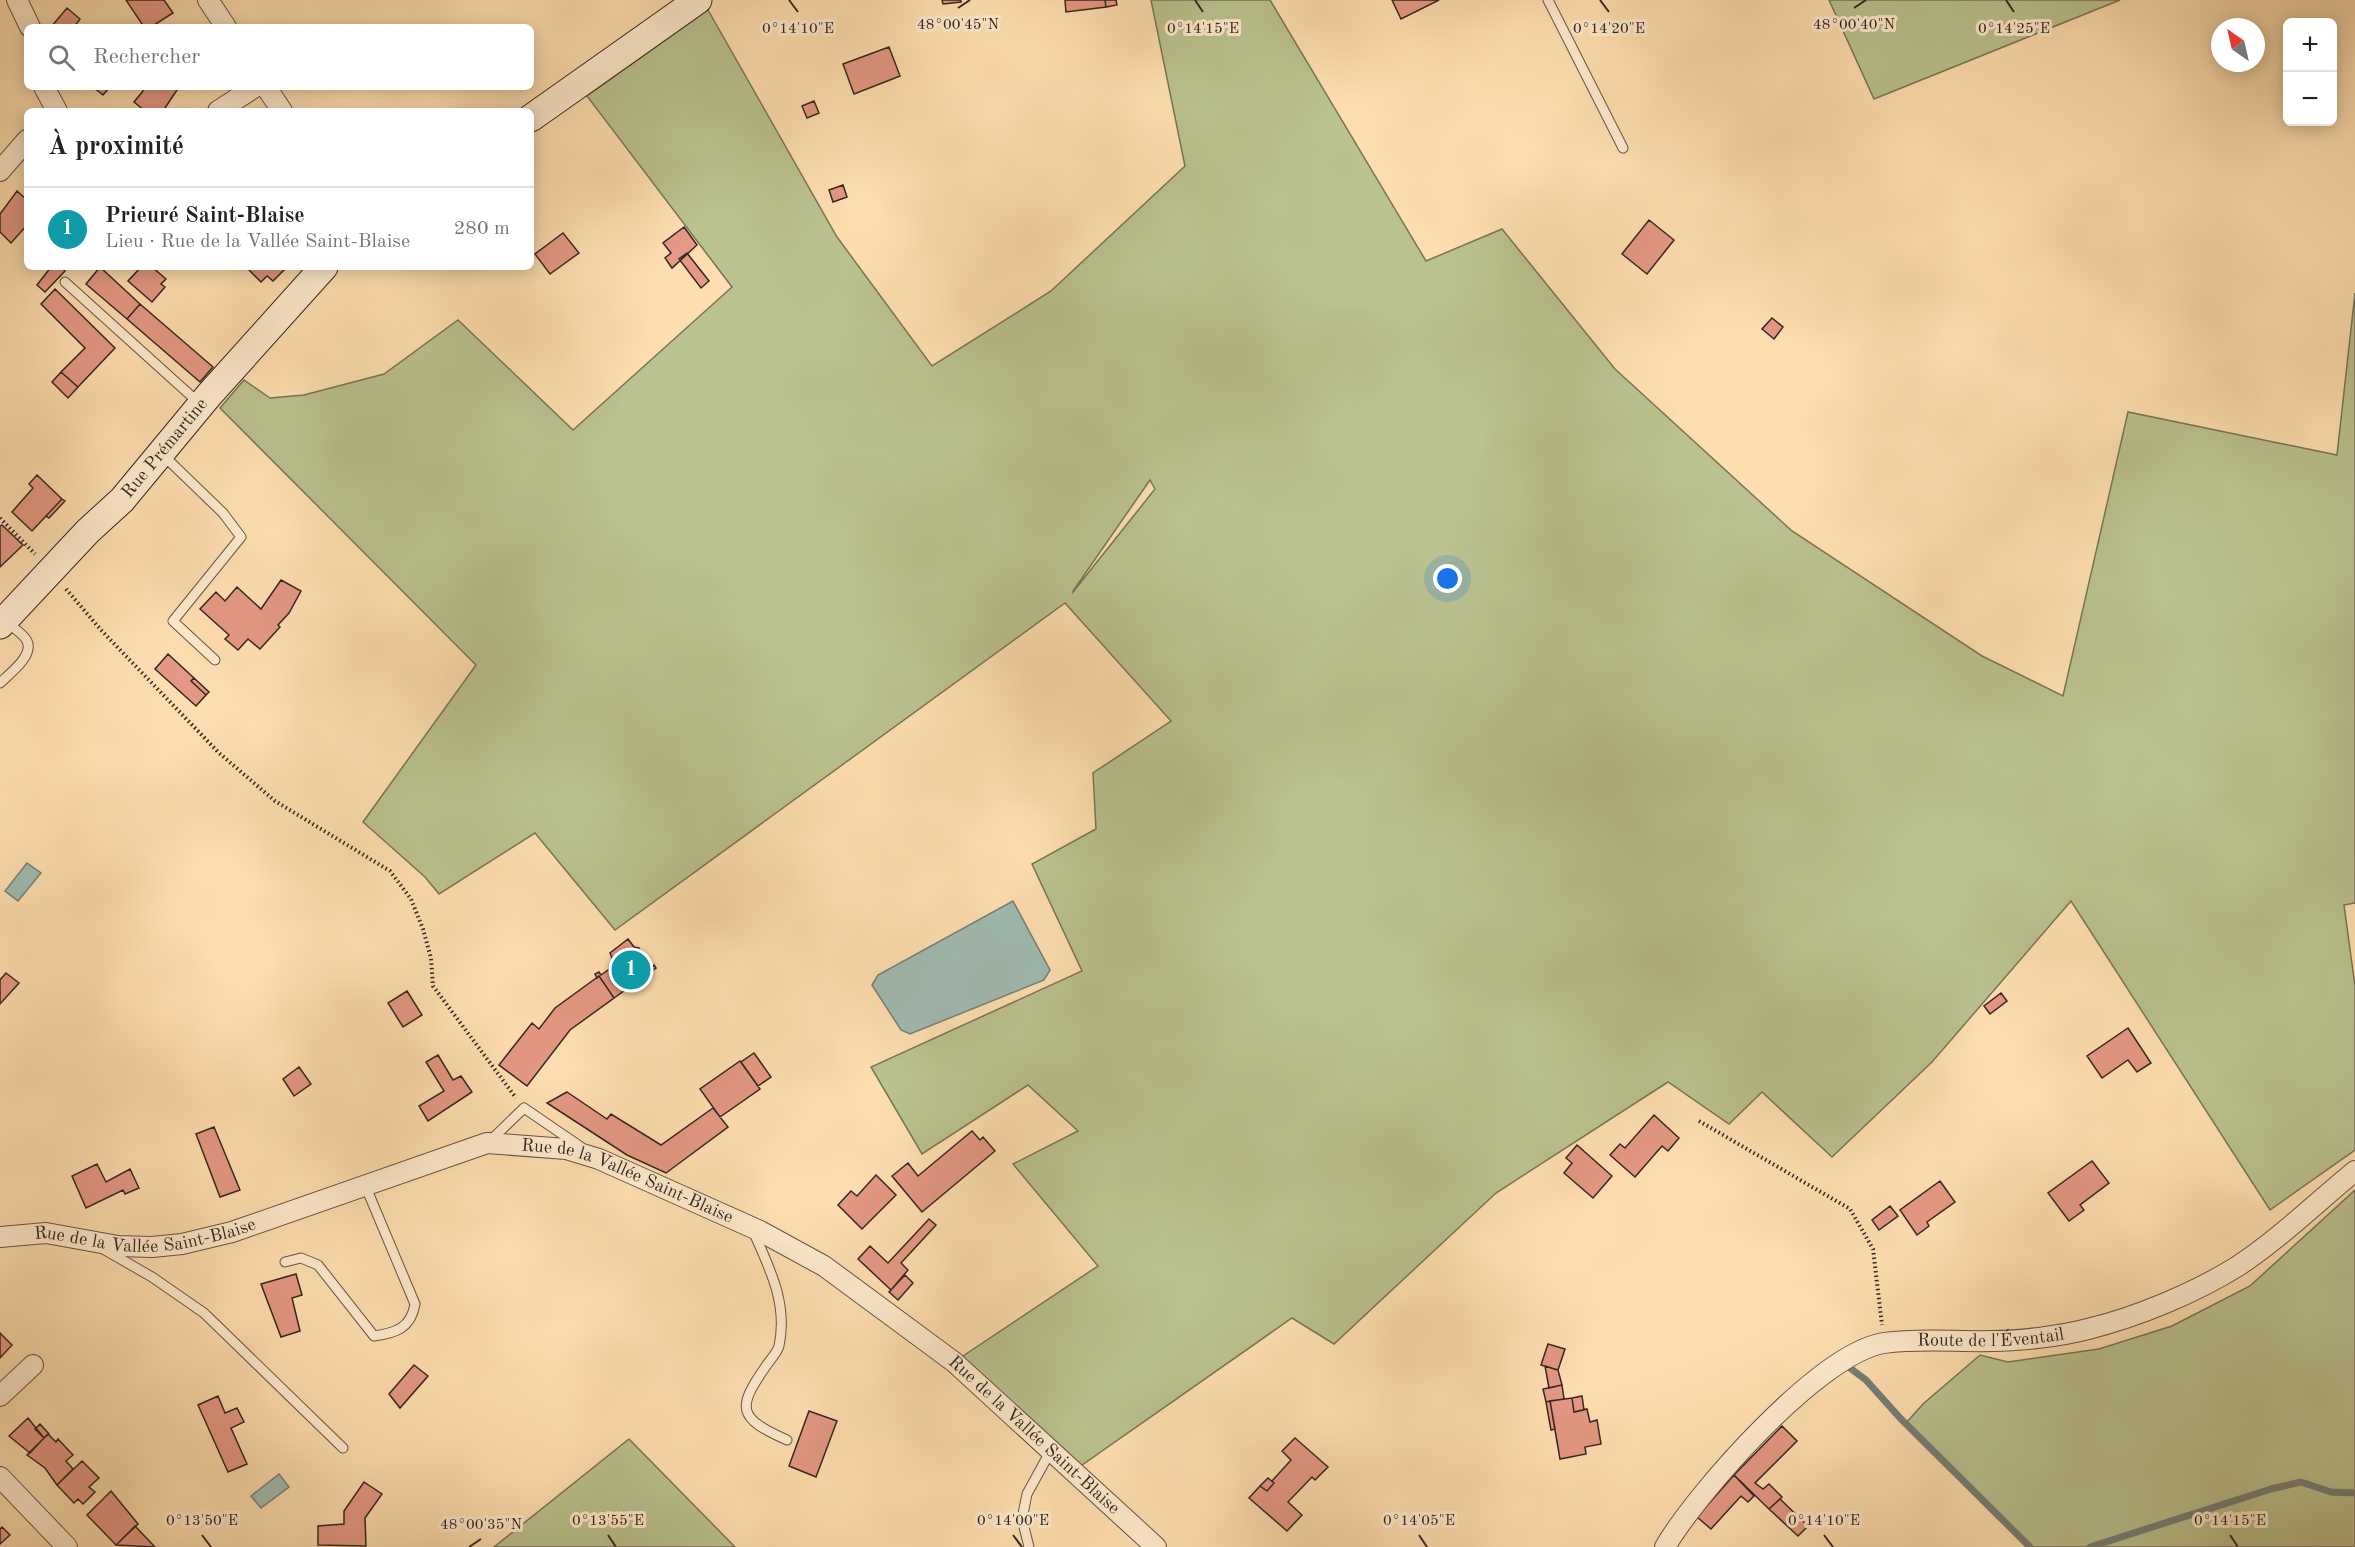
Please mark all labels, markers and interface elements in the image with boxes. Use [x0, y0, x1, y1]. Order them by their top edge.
text: 48°00'45"N [917, 18, 999, 33]
text: 48°00'40"N [1813, 18, 1895, 33]
north arrow [2211, 18, 2265, 72]
map controls [2283, 18, 2337, 126]
button: + [2283, 18, 2337, 72]
text: 0°14'10"E [762, 22, 834, 37]
text: 0°14'15"E [1167, 22, 1239, 37]
text: 0°14'20"E [1573, 22, 1645, 37]
text: 0°14'25"E [1978, 22, 2050, 37]
search box [24, 24, 534, 90]
icon: search [45, 41, 78, 74]
text: Rechercher [93, 46, 200, 68]
button: − [2283, 72, 2337, 126]
text: À proximité [48, 134, 184, 160]
text: Prieuré Saint-Blaise [105, 205, 305, 227]
text: 1 [62, 219, 73, 239]
text: 280 m [454, 219, 510, 239]
text: Lieu · Rue de la Vallée Saint-Blaise [105, 232, 410, 252]
street label: Rue Prémartine [119, 395, 211, 502]
your location [1433, 564, 1462, 593]
pin: 1 [612, 948, 650, 992]
street label: Rue de la Vallée Saint-Blaise [521, 1137, 736, 1227]
street label: Rue de la Vallée Saint-Blaise [34, 1215, 258, 1256]
street label: Route de l'Éventail [1917, 1325, 2066, 1350]
street label: Rue de la Vallée Saint-Blaise [945, 1353, 1123, 1518]
text: 0°13'50"E [166, 1514, 238, 1529]
text: 0°13'55"E [572, 1514, 644, 1529]
text: 0°14'00"E [977, 1514, 1049, 1529]
text: 0°14'05"E [1383, 1514, 1455, 1529]
text: 0°14'10"E [1788, 1514, 1860, 1529]
text: 0°14'15"E [2194, 1514, 2266, 1529]
text: 48°00'35"N [440, 1518, 522, 1533]

